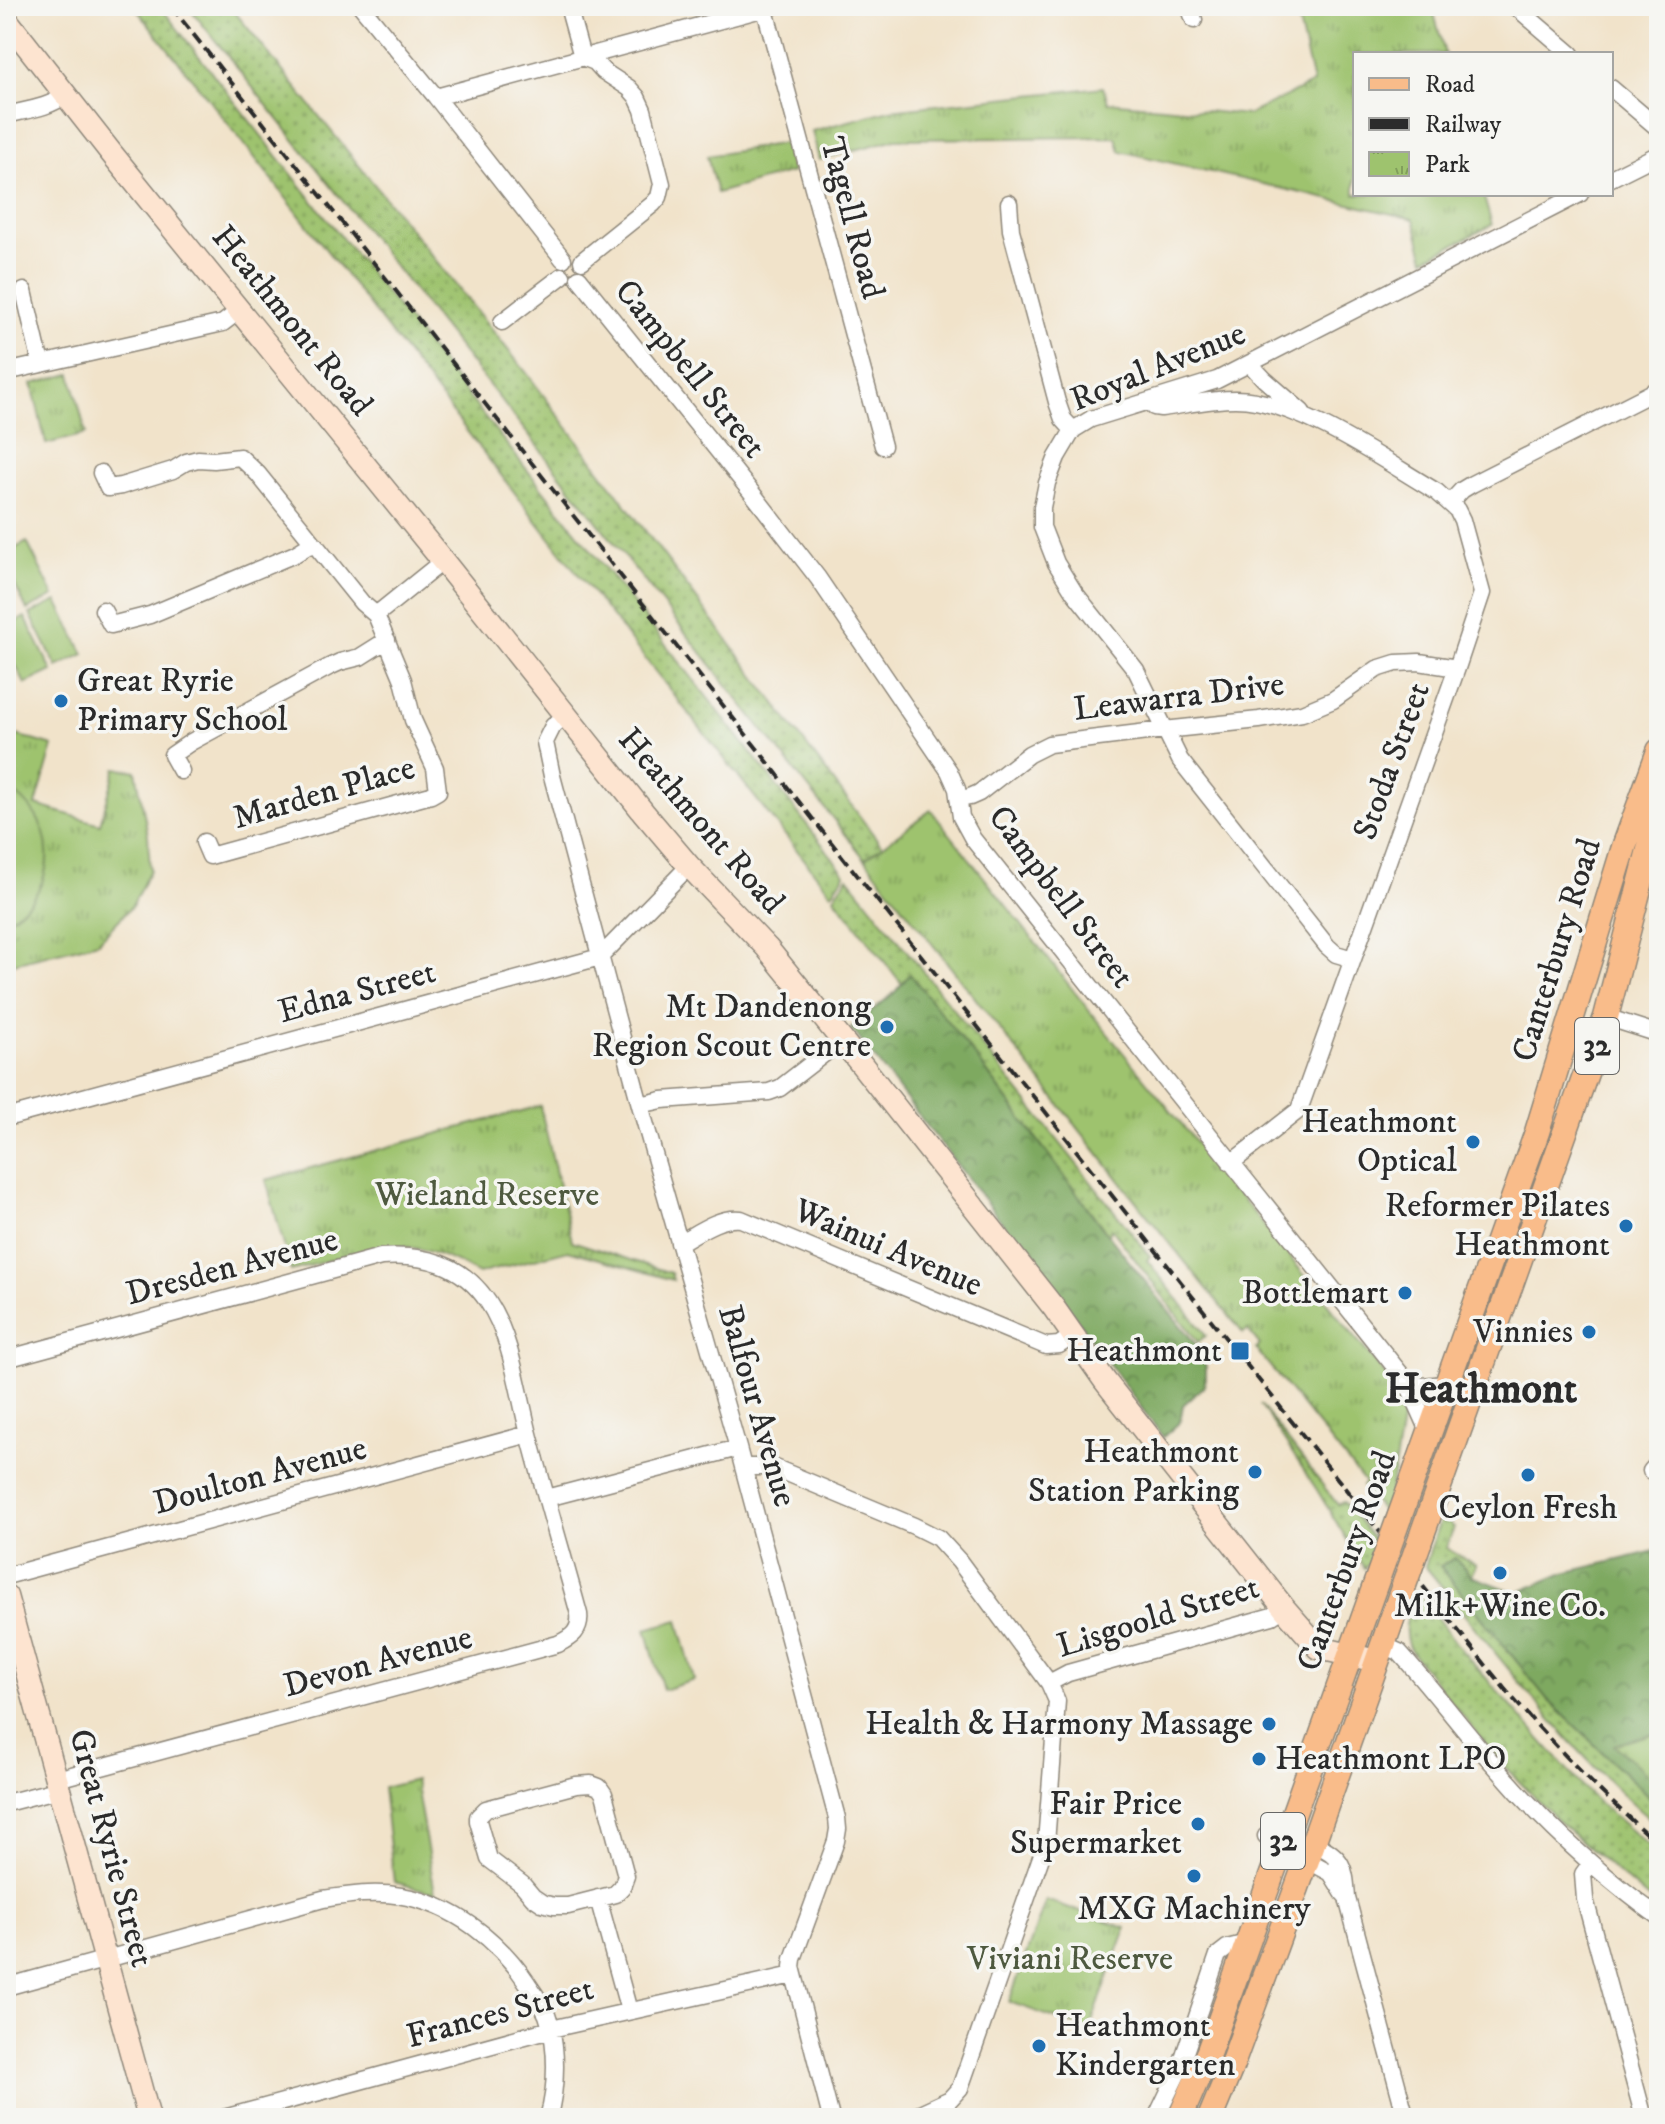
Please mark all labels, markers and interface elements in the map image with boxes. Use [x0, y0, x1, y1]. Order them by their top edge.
legend [1353, 52, 1613, 196]
text: Road [1425, 70, 1475, 100]
text: Railway [1425, 110, 1502, 140]
street label: Tagell Road [810, 132, 894, 304]
text: Park [1425, 150, 1470, 180]
street label: Heathmont Road [202, 217, 382, 425]
street label: Campbell Street [605, 271, 775, 467]
street label: Royal Avenue [1064, 313, 1252, 421]
place label: Great Ryrie Primary School [77, 660, 288, 741]
street label: Leawarra Drive [1071, 663, 1287, 731]
street label: Stoda Street [1344, 676, 1440, 845]
marker: Great Ryrie Primary School [52, 692, 70, 710]
street label: Heathmont Road [609, 719, 793, 923]
street label: Marden Place [228, 747, 420, 839]
street label: Campbell Street [979, 797, 1143, 997]
street label: Canterbury Road [1503, 833, 1611, 1067]
street label: Edna Street [274, 951, 440, 1033]
place label: Mt Dandenong Region Scout Centre [592, 986, 871, 1067]
marker: Mt Dandenong Region Scout Centre [878, 1018, 896, 1036]
road number: 32 [1575, 1018, 1619, 1074]
place label: Heathmont Optical [1301, 1101, 1458, 1182]
marker: Heathmont Optical [1464, 1133, 1482, 1151]
park label: Wieland Reserve [374, 1174, 599, 1216]
place label: Reformer Pilates Heathmont [1385, 1185, 1610, 1266]
street label: Wainui Avenue [787, 1189, 988, 1306]
marker: Reformer Pilates Heathmont [1617, 1217, 1635, 1235]
street label: Dresden Avenue [121, 1219, 343, 1315]
place label: Bottlemart [1241, 1272, 1389, 1314]
marker: Bottlemart [1396, 1284, 1414, 1302]
street label: Balfour Avenue [708, 1300, 806, 1512]
place label: Vinnies [1472, 1311, 1573, 1353]
marker: Vinnies [1580, 1323, 1598, 1341]
place label: Heathmont [1066, 1330, 1222, 1372]
marker: Heathmont [1229, 1340, 1251, 1362]
district label: Heathmont [1385, 1364, 1578, 1416]
street label: Doulton Avenue [149, 1427, 371, 1525]
place label: Heathmont Station Parking [1028, 1431, 1239, 1512]
street label: Canterbury Road [1288, 1445, 1406, 1677]
marker: Heathmont Station Parking [1246, 1463, 1264, 1481]
marker: Ceylon Fresh [1519, 1466, 1537, 1484]
place label: Ceylon Fresh [1439, 1487, 1618, 1529]
marker: Milk+Wine Co. [1491, 1564, 1509, 1582]
street label: Lisgoold Street [1052, 1566, 1264, 1668]
place label: Milk+Wine Co. [1394, 1585, 1606, 1627]
street label: Devon Avenue [279, 1617, 477, 1707]
place label: Health & Harmony Massage [865, 1703, 1253, 1745]
marker: Health & Harmony Massage [1260, 1715, 1278, 1733]
street label: Great Ryrie Street [59, 1724, 163, 1972]
place label: Heathmont LPO [1275, 1738, 1506, 1780]
marker: Heathmont LPO [1250, 1750, 1268, 1768]
place label: Fair Price Supermarket [1010, 1783, 1182, 1864]
road number: 32 [1261, 1813, 1305, 1869]
marker: Fair Price Supermarket [1189, 1815, 1207, 1833]
marker: MXG Machinery [1185, 1867, 1203, 1885]
place label: MXG Machinery [1077, 1888, 1312, 1930]
park label: Viviani Reserve [966, 1938, 1173, 1980]
street label: Frances Street [402, 1968, 598, 2058]
place label: Heathmont Kindergarten [1055, 2005, 1236, 2086]
marker: Heathmont Kindergarten [1030, 2037, 1048, 2055]

